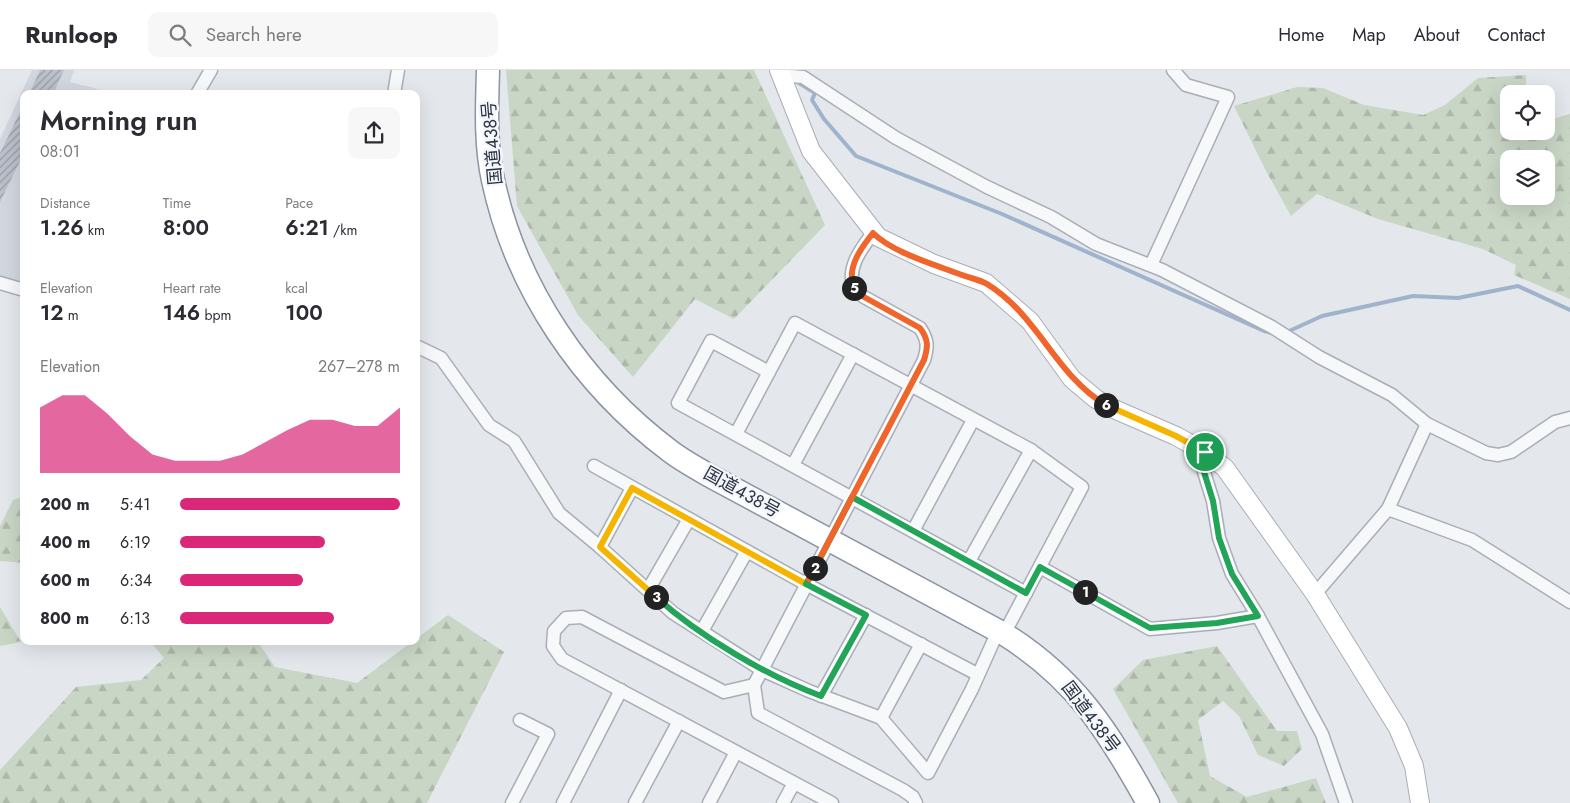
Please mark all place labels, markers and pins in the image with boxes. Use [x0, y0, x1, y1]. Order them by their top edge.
pin: 5 [842, 276, 866, 300]
pin: 6 [1094, 392, 1118, 418]
pin [1184, 431, 1226, 473]
pin: 2 [802, 556, 828, 580]
pin: 1 [1072, 580, 1098, 604]
pin: 3 [644, 584, 668, 610]

